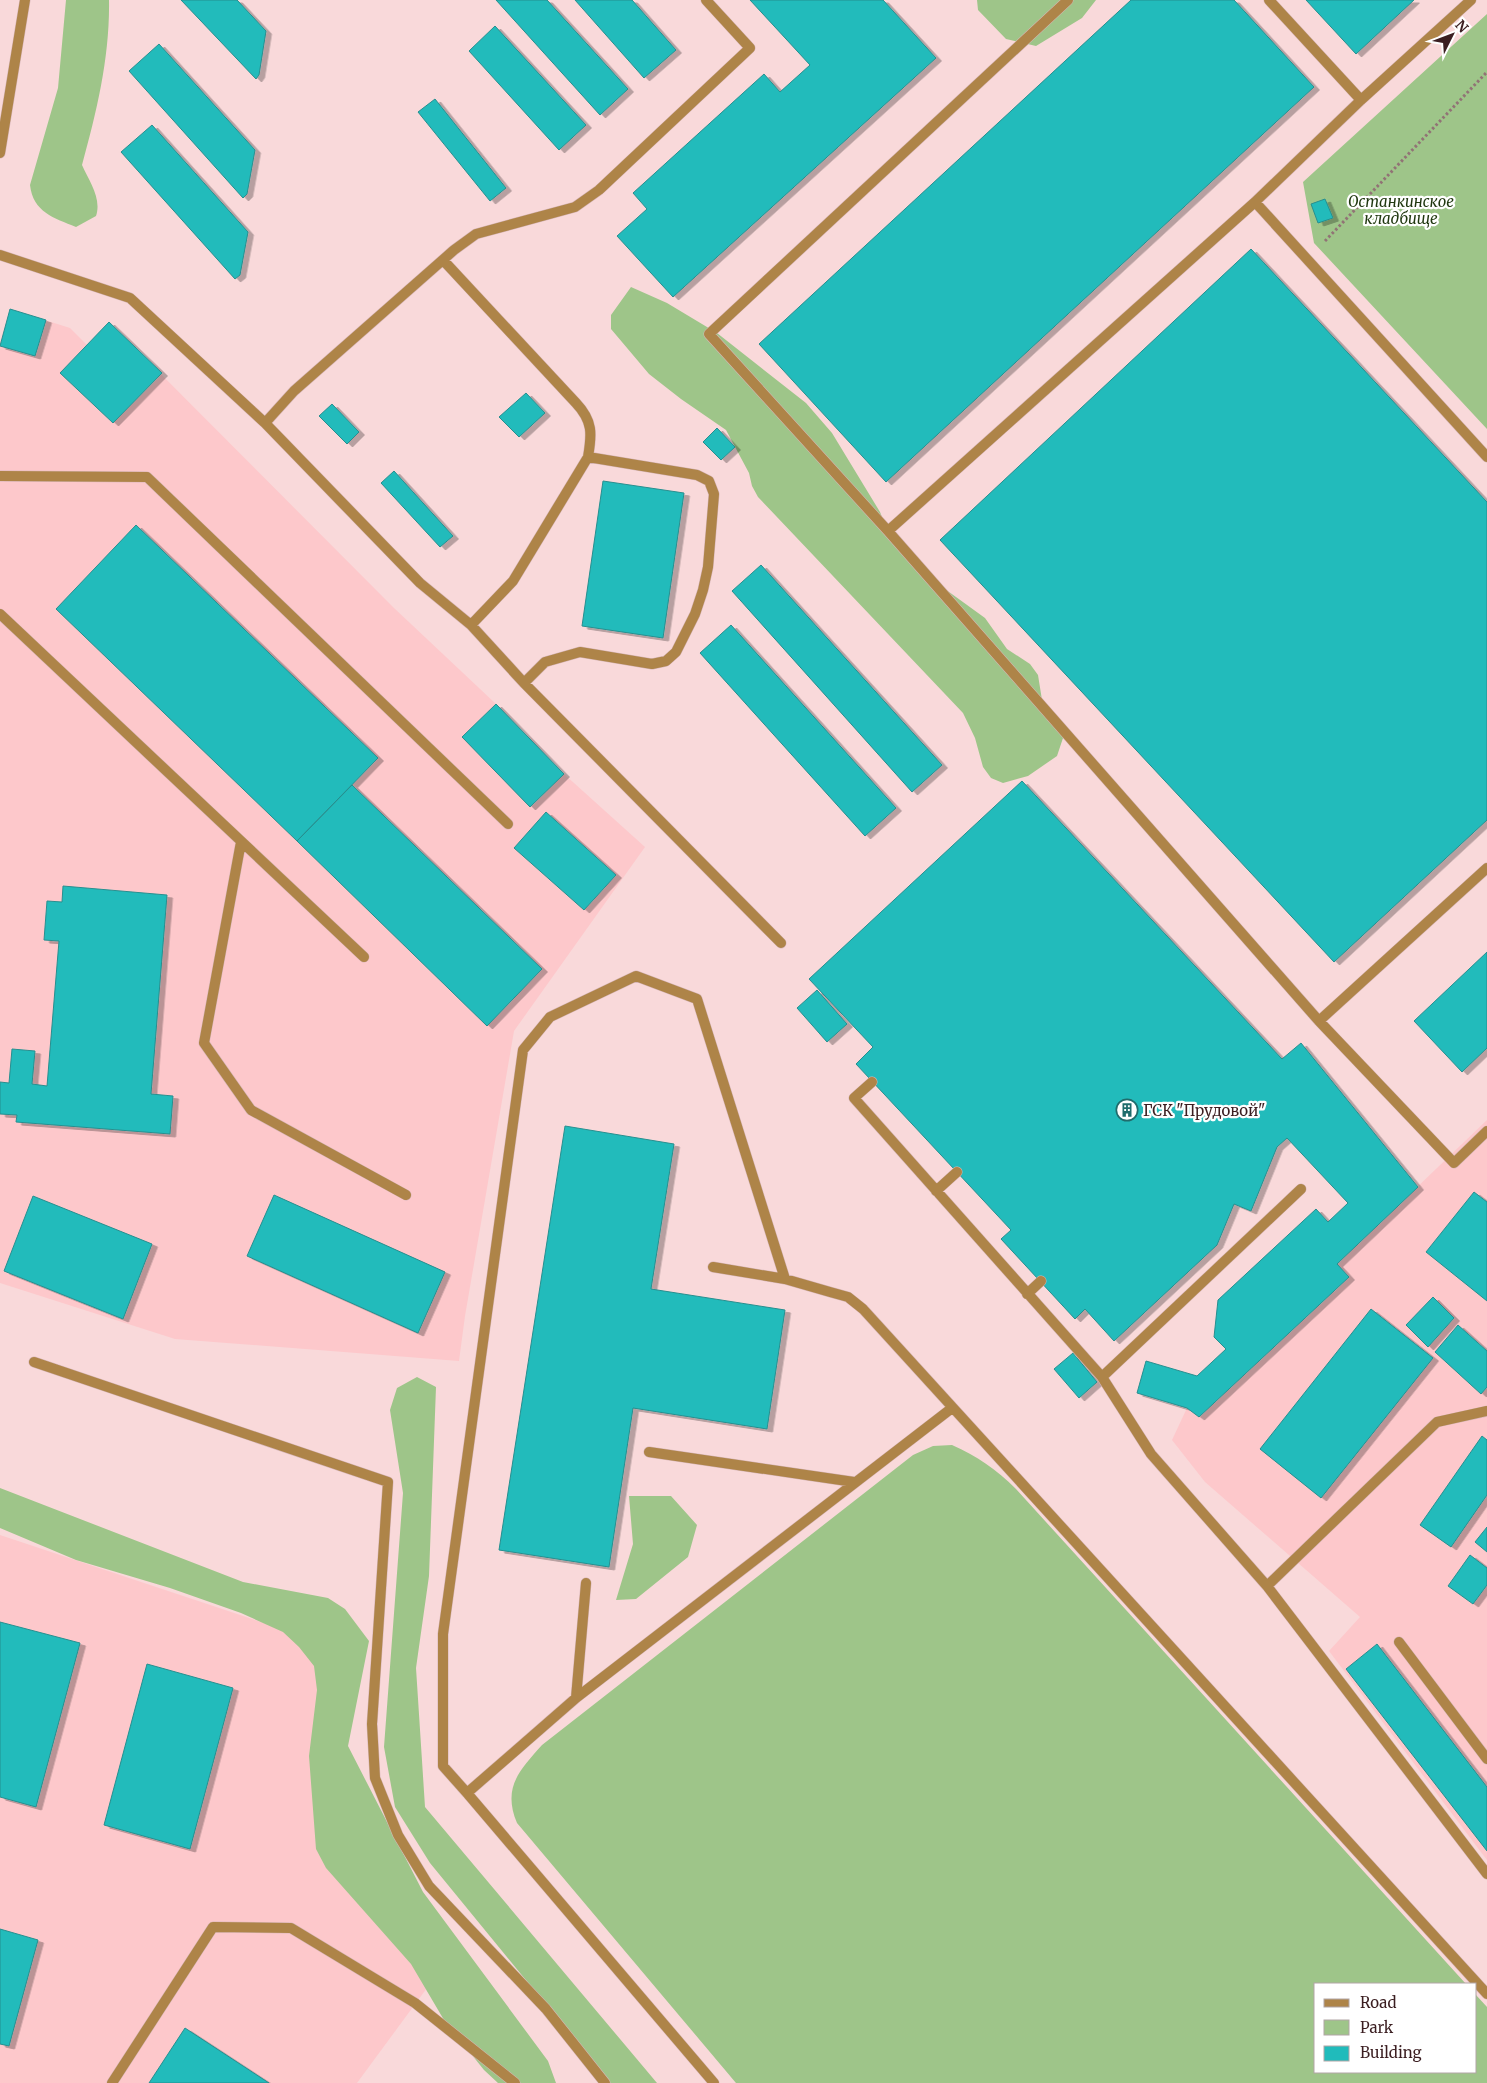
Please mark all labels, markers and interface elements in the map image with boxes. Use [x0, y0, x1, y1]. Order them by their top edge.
north arrow [1427, 10, 1477, 60]
text: N [1451, 16, 1472, 36]
park label: Останкинское кладбище [1348, 192, 1454, 228]
building icon: ГСК "Прудовой" [1115, 1098, 1139, 1122]
place label: ГСК "Прудовой" [1143, 1101, 1265, 1120]
legend [1314, 1983, 1477, 2073]
text: Road [1360, 1993, 1396, 2012]
text: Park [1360, 2018, 1394, 2037]
text: Building [1360, 2043, 1422, 2062]

